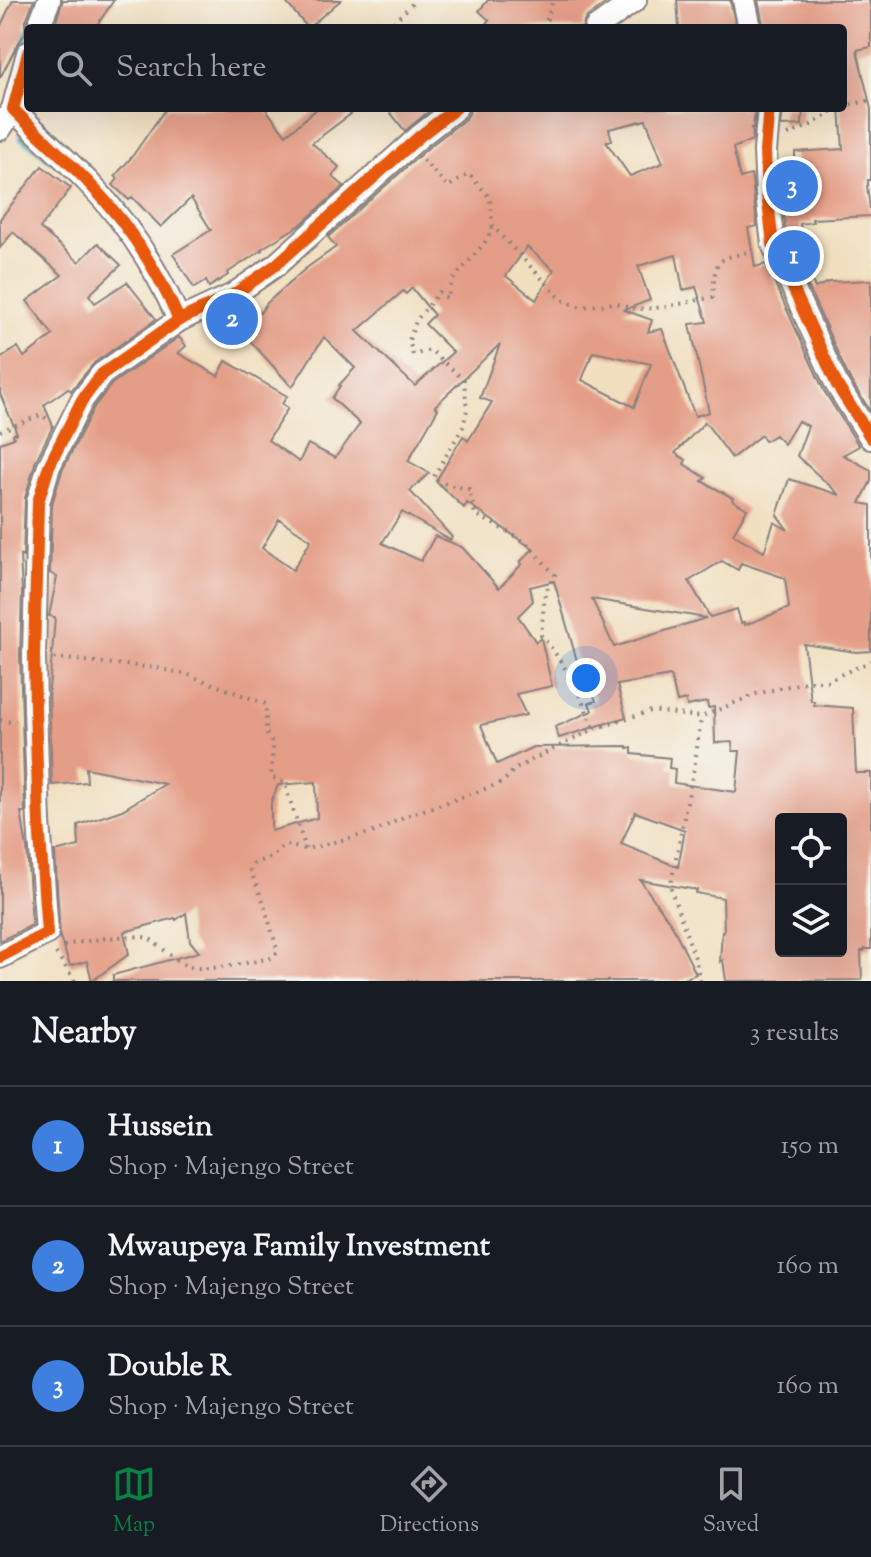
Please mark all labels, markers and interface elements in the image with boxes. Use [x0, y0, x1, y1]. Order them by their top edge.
search box [24, 24, 847, 112]
icon: search [52, 46, 96, 90]
text: Search here [116, 47, 266, 90]
pin: 3 [766, 156, 818, 216]
pin: 1 [768, 226, 820, 286]
pin: 2 [206, 289, 258, 349]
your location [566, 658, 606, 698]
map controls [775, 813, 847, 957]
button: locate [775, 813, 847, 885]
button: layers [775, 885, 847, 957]
text: Nearby [32, 1009, 137, 1058]
text: 3 results [750, 1015, 839, 1052]
text: Hussein [108, 1106, 213, 1149]
text: 1 [54, 1128, 62, 1165]
text: 150 m [780, 1128, 839, 1165]
text: Shop · Majengo Street [108, 1149, 354, 1186]
text: Mwaupeya Family Investment [108, 1226, 490, 1269]
text: 2 [52, 1248, 64, 1285]
text: 160 m [776, 1248, 839, 1285]
text: Shop · Majengo Street [108, 1269, 354, 1306]
text: Double R [108, 1346, 231, 1389]
text: 3 [53, 1368, 63, 1405]
text: 160 m [776, 1368, 839, 1405]
text: Shop · Majengo Street [108, 1389, 354, 1426]
tab: Map [112, 1462, 156, 1542]
tab: Directions [380, 1462, 479, 1542]
tab: Saved [703, 1462, 759, 1542]

